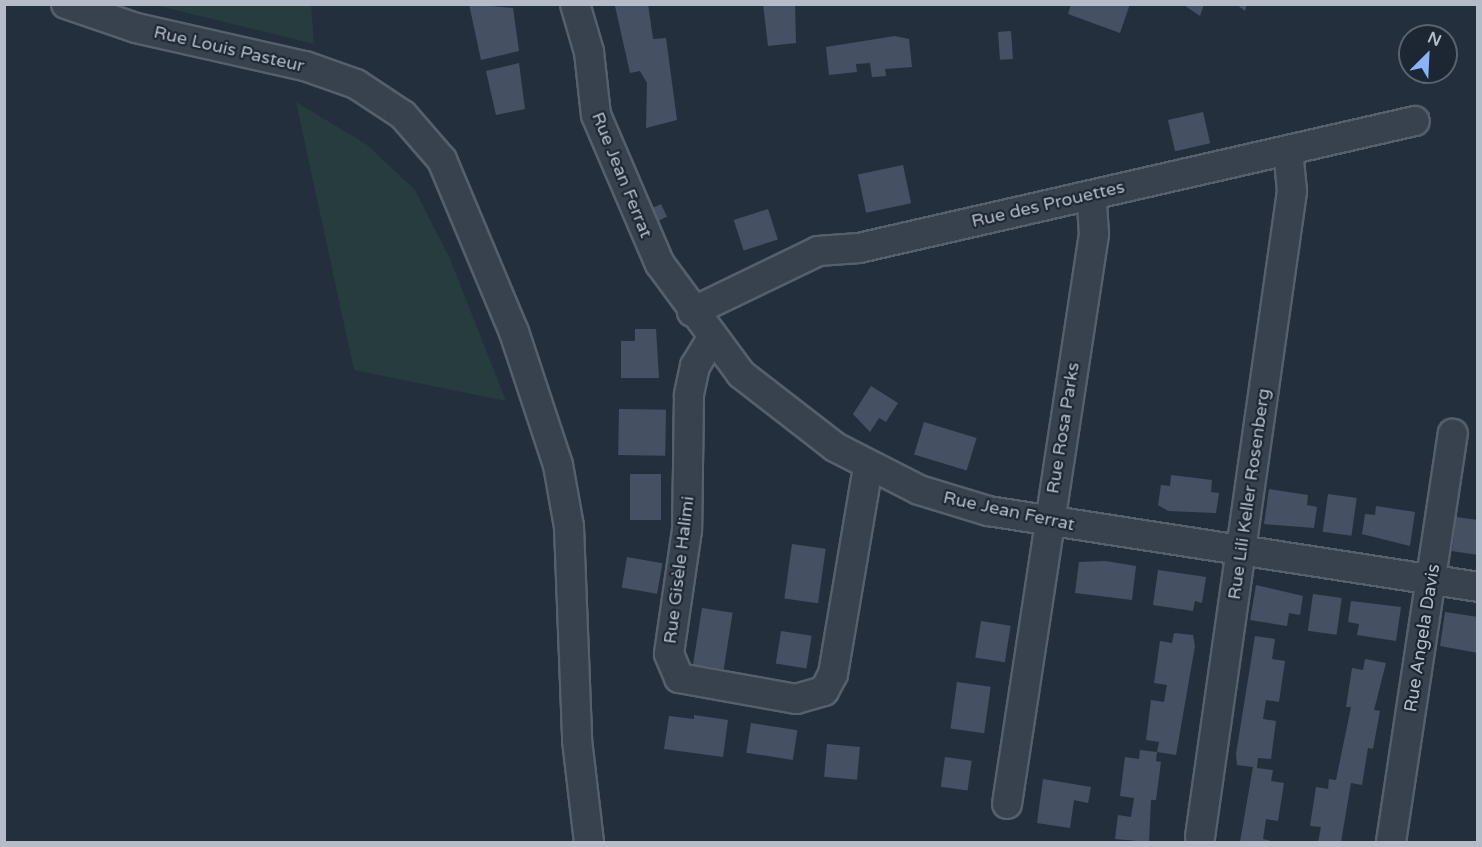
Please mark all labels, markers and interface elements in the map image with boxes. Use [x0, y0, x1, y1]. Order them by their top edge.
street label: Rue Louis Pasteur [152, 21, 306, 77]
north arrow [1398, 24, 1458, 84]
text: N [1425, 28, 1444, 51]
street label: Rue Jean Ferrat [587, 109, 657, 241]
street label: Rue des Prouettes [969, 176, 1127, 232]
street label: Rue Rosa Parks [1042, 361, 1084, 495]
street label: Rue Lili Keller Rosenberg [1223, 387, 1275, 601]
street label: Rue Jean Ferrat [941, 487, 1077, 535]
street label: Rue Gisèle Halimi [659, 495, 699, 645]
street label: Rue Angela Davis [1400, 562, 1444, 714]

